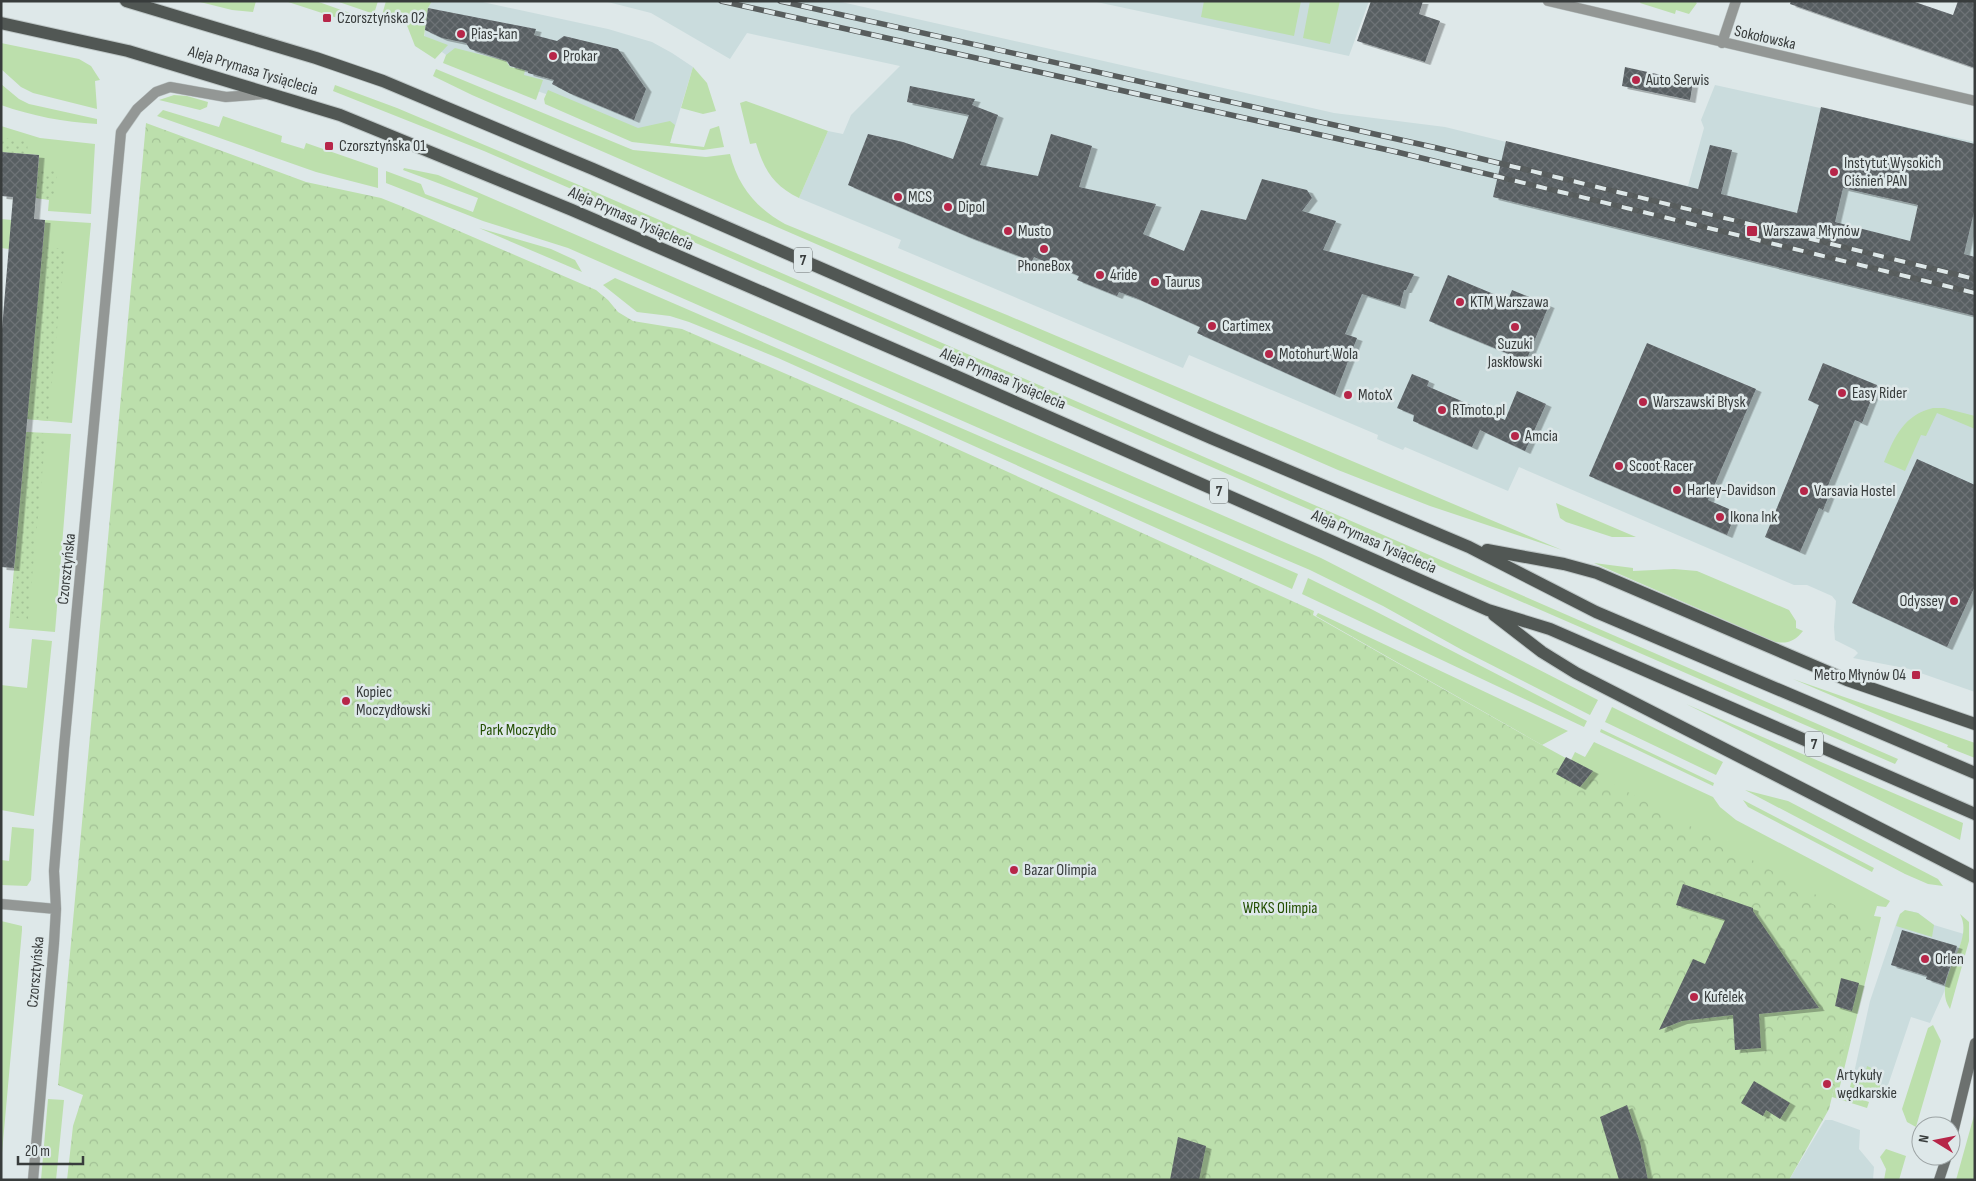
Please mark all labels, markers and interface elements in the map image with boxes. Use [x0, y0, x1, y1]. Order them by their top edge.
place label: Czorsztyńska 02 [337, 9, 425, 28]
marker: Czorsztyńska 02 [321, 12, 333, 24]
street label: Sokołowska [1732, 22, 1798, 54]
place label: Pias-kan [471, 25, 518, 44]
marker: Pias-kan [455, 28, 467, 40]
street label: Aleja Prymasa Tysiąclecia [185, 42, 320, 100]
place label: Prokar [563, 47, 598, 66]
marker: Prokar [547, 50, 559, 62]
place label: Auto Serwis [1645, 71, 1710, 90]
marker: Auto Serwis [1630, 74, 1642, 86]
place label: Czorsztyńska 01 [339, 137, 426, 156]
marker: Czorsztyńska 01 [323, 140, 335, 152]
place label: Instytut Wysokich Ciśnień PAN [1844, 154, 1941, 191]
marker: Instytut Wysokich Ciśnień PAN [1828, 166, 1840, 178]
street label: Aleja Prymasa Tysiąclecia [565, 183, 696, 255]
place label: MCS [908, 188, 932, 207]
marker: MCS [892, 191, 904, 203]
place label: Dipol [958, 198, 985, 217]
marker: Dipol [942, 201, 954, 213]
place label: Musto [1018, 222, 1051, 241]
place label: Warszawa Młynów [1763, 222, 1860, 241]
marker: Warszawa Młynów [1745, 224, 1759, 238]
marker: Musto [1002, 225, 1014, 237]
marker: PhoneBox [1038, 243, 1050, 255]
road number: 7 [794, 248, 812, 272]
place label: PhoneBox [1017, 257, 1071, 276]
place label: 4ride [1110, 266, 1137, 285]
marker: 4ride [1094, 269, 1106, 281]
place label: Taurus [1165, 273, 1201, 292]
marker: Taurus [1149, 276, 1161, 288]
place label: KTM Warszawa [1470, 293, 1549, 312]
marker: KTM Warszawa [1454, 296, 1466, 308]
place label: Cartimex [1222, 317, 1271, 336]
marker: Cartimex [1206, 320, 1218, 332]
marker: Suzuki Jaskłowski [1509, 321, 1521, 333]
place label: Suzuki Jaskłowski [1487, 335, 1542, 372]
street label: Aleja Prymasa Tysiąclecia [936, 344, 1069, 414]
place label: Motohurt Wola [1279, 345, 1358, 364]
marker: Motohurt Wola [1263, 348, 1275, 360]
place label: Easy Rider [1852, 384, 1907, 403]
place label: MotoX [1358, 386, 1393, 405]
marker: Easy Rider [1836, 387, 1848, 399]
marker: MotoX [1342, 389, 1354, 401]
place label: Warszawski Błysk [1653, 393, 1746, 412]
marker: Warszawski Błysk [1637, 396, 1649, 408]
place label: RTmoto.pl [1452, 401, 1505, 420]
marker: RTmoto.pl [1436, 404, 1448, 416]
place label: Amcia [1524, 427, 1558, 446]
marker: Amcia [1509, 430, 1521, 442]
place label: Scoot Racer [1629, 457, 1694, 476]
marker: Scoot Racer [1613, 460, 1625, 472]
road number: 7 [1210, 478, 1228, 504]
place label: Harley-Davidson [1687, 481, 1776, 500]
place label: Varsavia Hostel [1814, 482, 1896, 501]
marker: Harley-Davidson [1671, 484, 1683, 496]
marker: Varsavia Hostel [1798, 485, 1810, 497]
street label: Aleja Prymasa Tysiąclecia [1308, 506, 1439, 578]
place label: Ikona Ink [1730, 508, 1777, 527]
marker: Ikona Ink [1714, 511, 1726, 523]
street label: Czorsztyńska [54, 532, 80, 606]
place label: Odyssey [1899, 592, 1944, 611]
marker: Odyssey [1948, 595, 1960, 607]
place label: Metro Młynów 04 [1814, 666, 1906, 685]
marker: Metro Młynów 04 [1910, 669, 1922, 681]
place label: Kopiec Moczydłowski [356, 683, 430, 720]
marker: Kopiec Moczydłowski [340, 695, 352, 707]
park label: Park Moczydło [480, 721, 556, 740]
road number: 7 [1805, 732, 1823, 756]
place label: Bazar Olimpia [1024, 861, 1097, 880]
marker: Bazar Olimpia [1008, 864, 1020, 876]
park label: WRKS Olimpia [1243, 899, 1317, 918]
street label: Czorsztyńska [23, 936, 49, 1008]
place label: Orlen [1935, 950, 1964, 969]
marker: Orlen [1919, 953, 1931, 965]
place label: Kufelek [1704, 988, 1744, 1007]
marker: Kufelek [1688, 991, 1700, 1003]
place label: Artykuły wędkarskie [1836, 1066, 1897, 1103]
marker: Artykuły wędkarskie [1821, 1078, 1833, 1090]
north arrow [1911, 1116, 1961, 1166]
scale bar [18, 1134, 82, 1166]
text: N [1915, 1134, 1933, 1144]
text: 20 m [25, 1142, 50, 1161]

